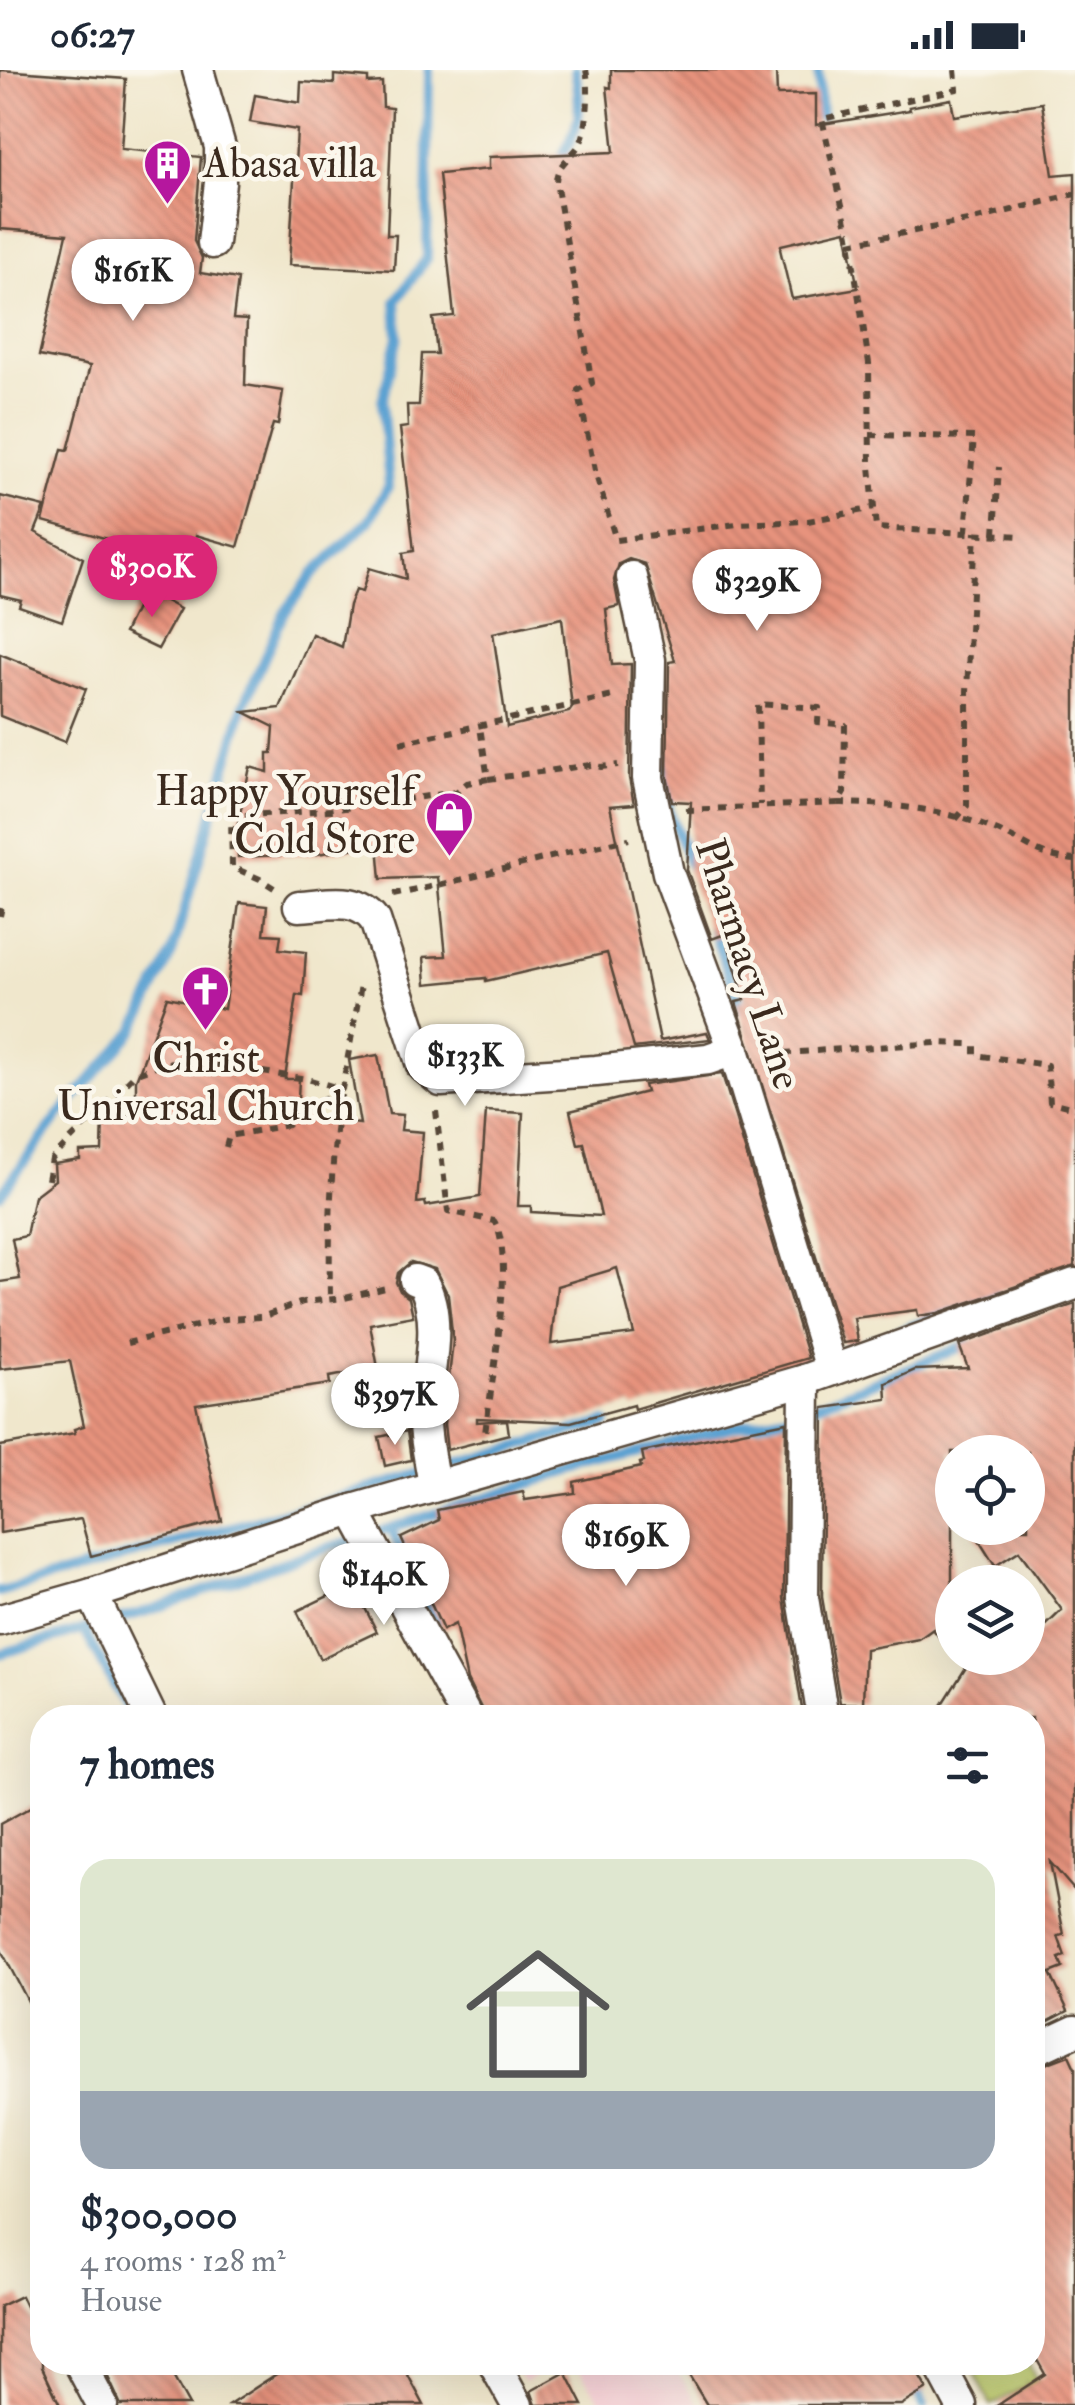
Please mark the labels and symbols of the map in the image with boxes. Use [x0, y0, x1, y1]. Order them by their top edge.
building icon: Abasa villa [142, 138, 194, 206]
place label: Abasa villa [202, 138, 377, 190]
pin: $161K [63, 239, 203, 324]
pin: $300K [82, 535, 222, 620]
pin: $329K [687, 549, 827, 634]
place label: Happy Yourself Cold Store [155, 766, 421, 866]
shop icon: Happy Yourself Cold Store [424, 790, 476, 858]
street label: Pharmacy Lane [683, 832, 813, 1096]
church icon: Christ Universal Church [180, 964, 232, 1032]
pin: $133K [395, 1024, 535, 1109]
place label: Christ Universal Church [57, 1033, 355, 1133]
pin: $397K [325, 1363, 465, 1448]
pin: $169K [556, 1504, 696, 1589]
pin: $140K [314, 1543, 454, 1628]

